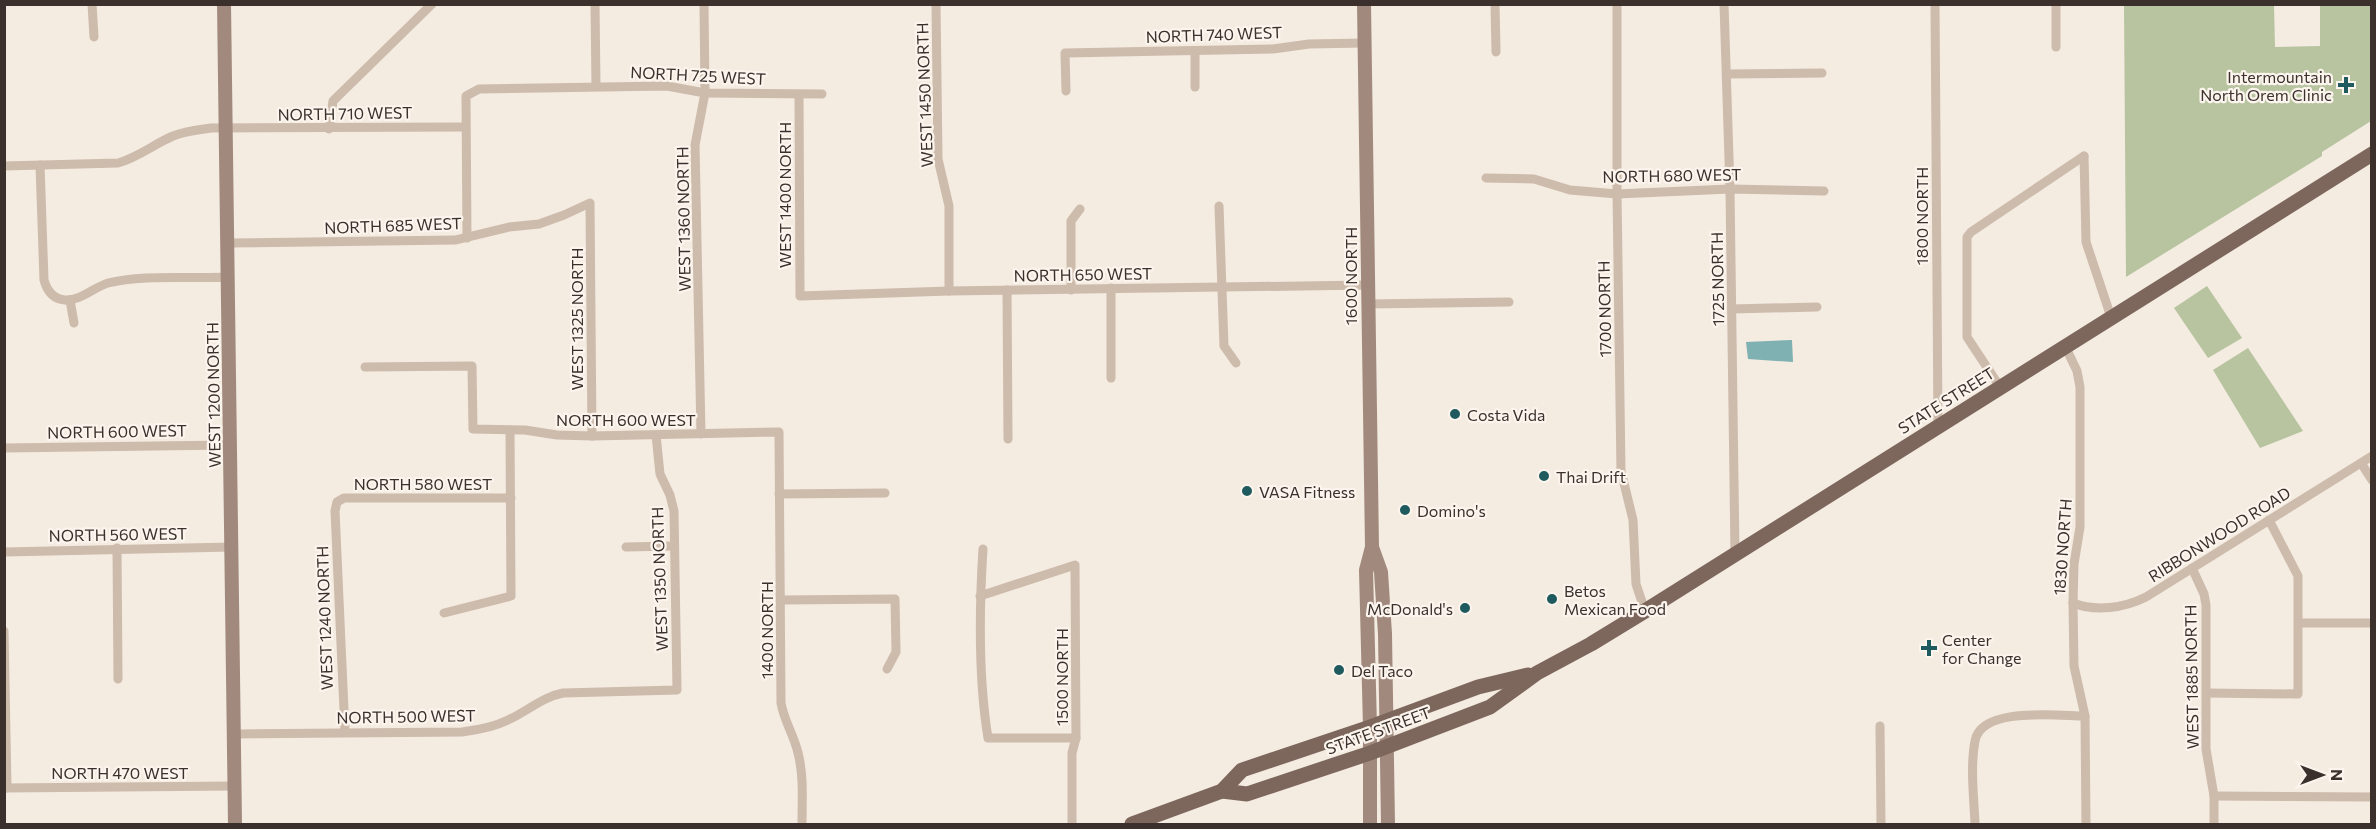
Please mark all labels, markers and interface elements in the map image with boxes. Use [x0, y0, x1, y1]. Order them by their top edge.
street label: WEST 1450 NORTH [912, 22, 936, 168]
street label: NORTH 740 WEST [1145, 22, 1283, 46]
street label: NORTH 725 WEST [630, 62, 766, 88]
place label: Intermountain North Orem Clinic [2200, 67, 2332, 104]
marker: Intermountain North Orem Clinic [2337, 76, 2355, 94]
street label: NORTH 710 WEST [277, 102, 413, 124]
street label: WEST 1400 NORTH [775, 122, 794, 268]
street label: WEST 1360 NORTH [672, 146, 694, 292]
street label: NORTH 680 WEST [1602, 164, 1742, 186]
street label: 1800 NORTH [1912, 167, 1931, 265]
street label: NORTH 685 WEST [324, 213, 462, 237]
street label: 1600 NORTH [1341, 227, 1360, 325]
street label: 1725 NORTH [1707, 232, 1727, 326]
street label: WEST 1325 NORTH [567, 247, 586, 391]
street label: 1700 NORTH [1594, 260, 1614, 358]
street label: NORTH 650 WEST [1014, 263, 1152, 285]
street label: WEST 1200 NORTH [202, 322, 224, 468]
street label: STATE STREET [1894, 363, 1998, 437]
place label: Costa Vida [1467, 405, 1545, 424]
marker: Costa Vida [1448, 407, 1462, 421]
street label: NORTH 600 WEST [556, 410, 696, 429]
street label: NORTH 600 WEST [47, 420, 187, 442]
place label: Thai Drift [1556, 467, 1627, 486]
marker: Thai Drift [1537, 469, 1551, 483]
street label: NORTH 580 WEST [354, 474, 492, 493]
place label: VASA Fitness [1259, 482, 1355, 501]
street label: RIBBONWOOD ROAD [2144, 483, 2294, 585]
marker: VASA Fitness [1240, 484, 1254, 498]
street label: 1830 NORTH [2049, 498, 2075, 596]
place label: Domino's [1417, 501, 1486, 520]
marker: Domino's [1398, 503, 1412, 517]
street label: WEST 1350 NORTH [647, 506, 671, 652]
street label: NORTH 560 WEST [49, 523, 187, 545]
street label: WEST 1240 NORTH [312, 545, 336, 691]
street label: 1400 NORTH [757, 581, 776, 679]
place label: Betos Mexican Food [1564, 581, 1666, 618]
marker: Betos Mexican Food [1545, 592, 1559, 606]
place label: McDonald's [1367, 599, 1453, 618]
marker: McDonald's [1458, 601, 1472, 615]
street label: WEST 1885 NORTH [2180, 605, 2202, 749]
street label: 1500 NORTH [1052, 628, 1071, 726]
place label: Center for Change [1942, 630, 2022, 667]
marker: Center for Change [1920, 639, 1938, 657]
place label: Del Taco [1351, 661, 1413, 680]
marker: Del Taco [1332, 663, 1346, 677]
street label: STATE STREET [1323, 702, 1433, 758]
street label: NORTH 500 WEST [336, 705, 476, 727]
north arrow [2292, 745, 2352, 805]
street label: NORTH 470 WEST [51, 763, 189, 782]
text: N [2328, 769, 2347, 781]

